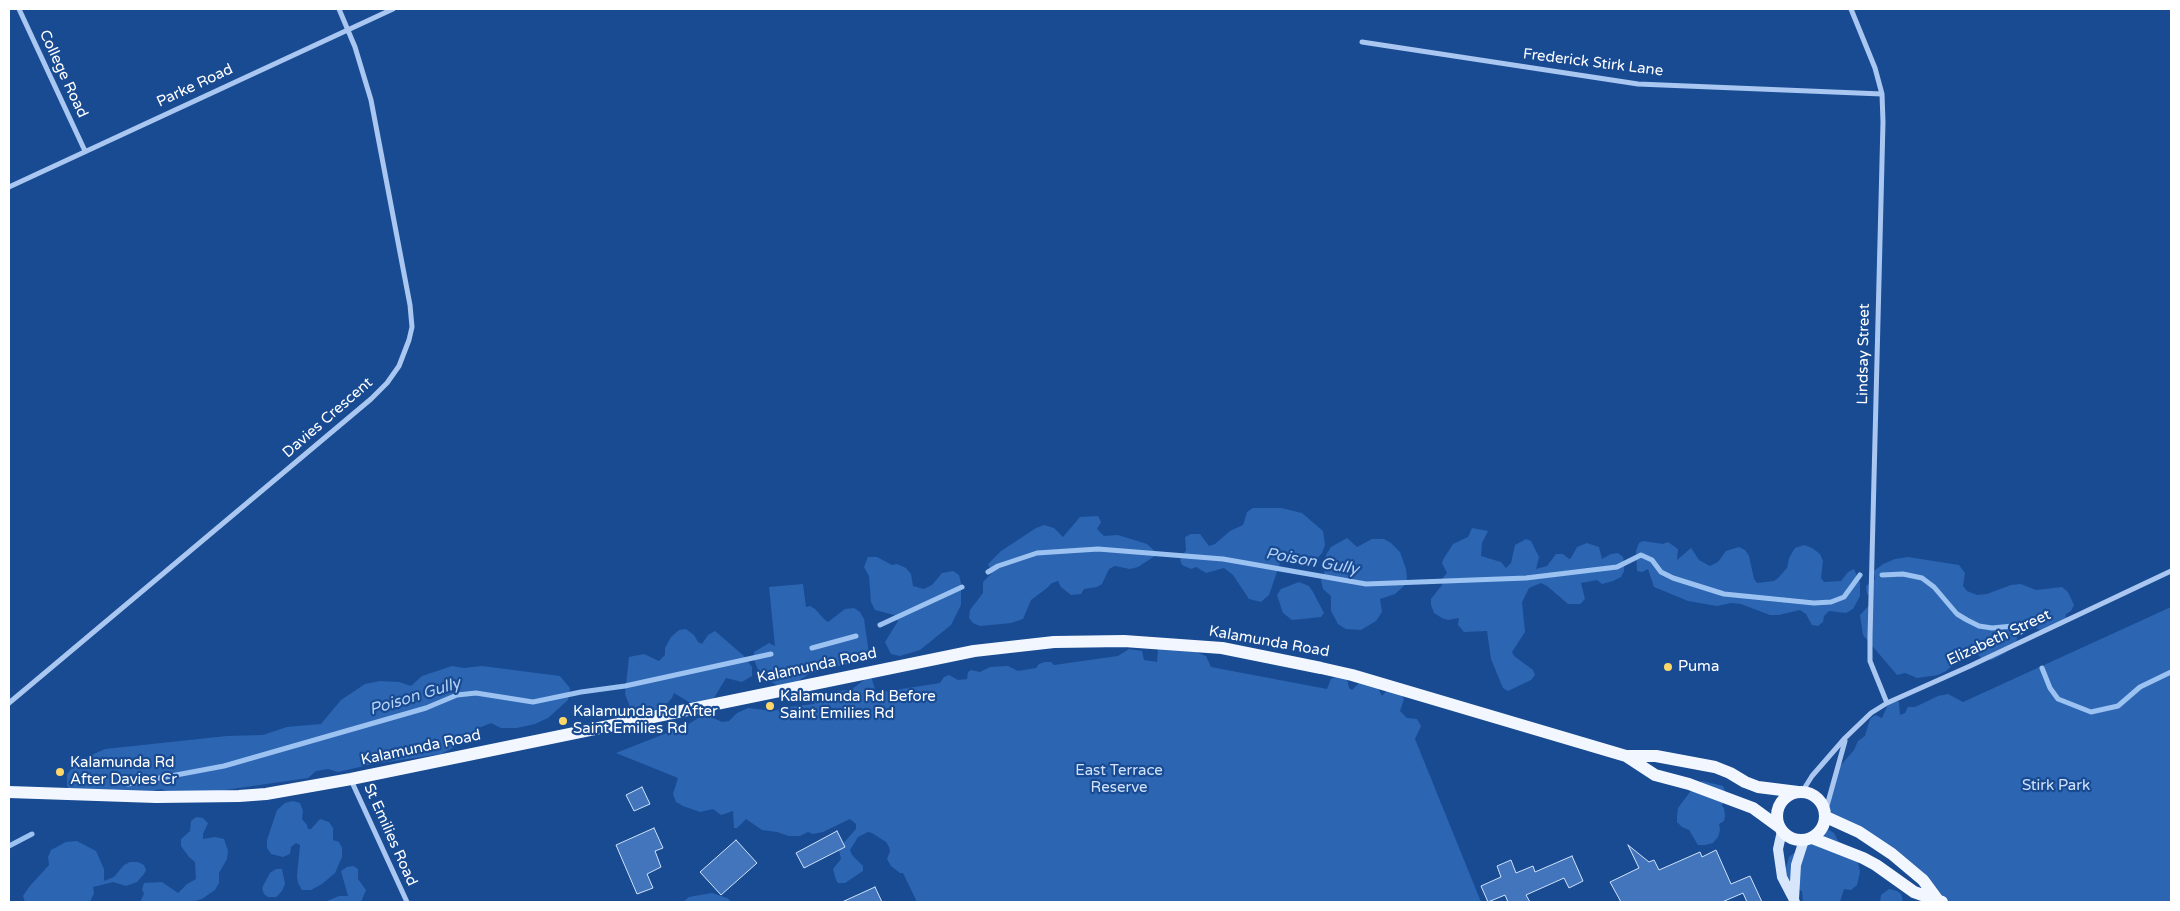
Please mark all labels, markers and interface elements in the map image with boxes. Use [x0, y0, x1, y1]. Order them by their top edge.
street label: College Road [35, 27, 91, 121]
street label: Frederick Stirk Lane [1522, 45, 1664, 81]
street label: Parke Road [154, 61, 236, 111]
street label: Lindsay Street [1854, 303, 1874, 405]
street label: Davies Crescent [279, 374, 377, 462]
water label: Poison Gully [1264, 544, 1360, 580]
street label: Elizabeth Street [1944, 606, 2054, 670]
street label: Kalamunda Road [1207, 623, 1331, 661]
street label: Kalamunda Road [755, 645, 879, 687]
place label: Puma [1678, 658, 1719, 676]
marker: Puma [1662, 661, 1674, 673]
water label: Poison Gully [367, 674, 463, 720]
place label: Kalamunda Rd Before Saint Emilies Rd [780, 688, 936, 723]
marker: Kalamunda Rd Before Saint Emilies Rd [764, 700, 776, 712]
place label: Kalamunda Rd After Saint Emilies Rd [573, 703, 718, 738]
marker: Kalamunda Rd After Saint Emilies Rd [557, 715, 569, 727]
street label: Kalamunda Road [359, 727, 483, 769]
place label: Kalamunda Rd After Davies Cr [70, 754, 177, 789]
park label: East Terrace Reserve [1075, 762, 1163, 797]
marker: Kalamunda Rd After Davies Cr [54, 766, 66, 778]
park label: Stirk Park [2022, 777, 2090, 795]
street label: St Emilies Road [359, 781, 421, 889]

